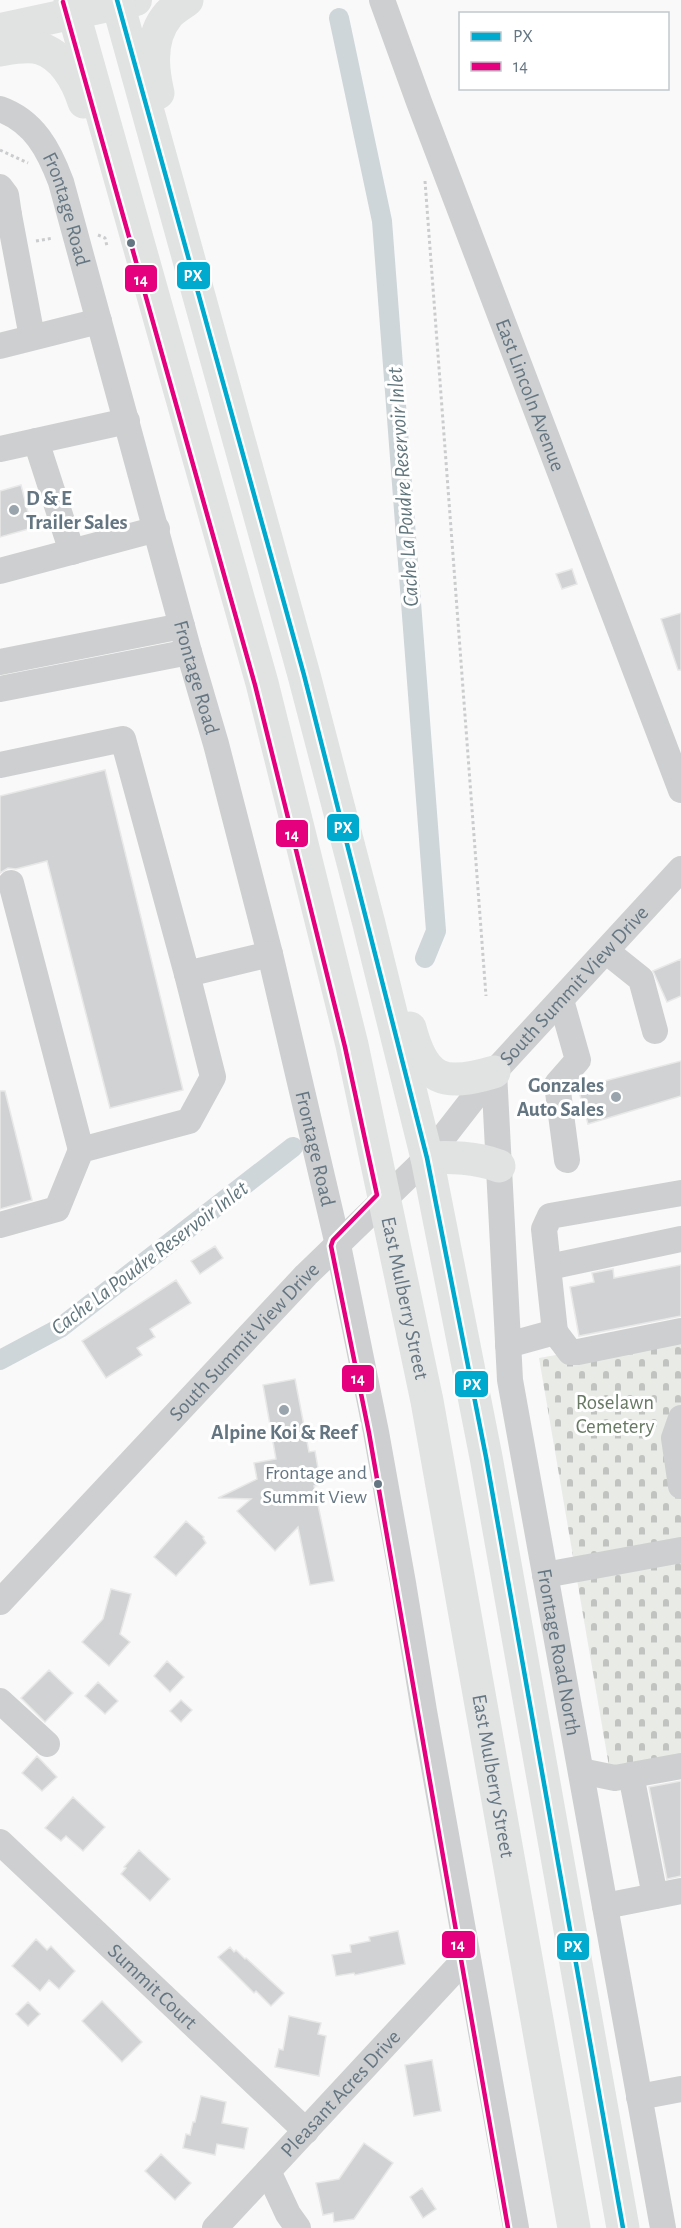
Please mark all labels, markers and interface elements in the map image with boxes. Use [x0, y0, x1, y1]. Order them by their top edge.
legend [459, 12, 669, 90]
text: PX [513, 28, 533, 46]
text: 14 [513, 58, 528, 76]
street label: Frontage Road [39, 149, 93, 268]
unlabelled marker [125, 237, 137, 249]
line badge: PX [176, 261, 211, 290]
line badge: 14 [124, 264, 158, 293]
text: PX [184, 268, 202, 284]
text: 14 [134, 272, 148, 288]
street label: East Lincoln Avenue [492, 316, 569, 474]
water label: Cache La Poudre Reservoir Inlet [384, 366, 422, 608]
place label: D & E Trailer Sales [26, 488, 128, 533]
marker: D & E Trailer Sales [7, 503, 21, 517]
street label: Frontage Road [170, 618, 223, 737]
line badge: PX [326, 813, 360, 842]
line badge: 14 [275, 819, 309, 848]
text: PX [334, 820, 352, 836]
text: 14 [285, 827, 299, 843]
street label: South Summit View Drive [496, 902, 653, 1070]
place label: Gonzales Auto Sales [517, 1075, 604, 1120]
street label: Frontage Road [291, 1089, 339, 1208]
marker: Gonzales Auto Sales [609, 1090, 623, 1104]
water label: Cache La Poudre Reservoir Inlet [47, 1176, 253, 1339]
street label: East Mulberry Street [377, 1215, 432, 1382]
street label: South Summit View Drive [165, 1258, 323, 1425]
line badge: 14 [341, 1364, 375, 1393]
line badge: PX [454, 1370, 489, 1398]
text: 14 [351, 1371, 365, 1387]
text: PX [463, 1377, 481, 1393]
park label: Roselawn Cemetery [576, 1392, 654, 1437]
marker: Alpine Koi & Reef [277, 1403, 291, 1417]
place label: Alpine Koi & Reef [211, 1422, 359, 1443]
place label: Frontage and Summit View [262, 1463, 368, 1507]
marker: Frontage and Summit View [372, 1478, 384, 1490]
street label: Frontage Road North [533, 1567, 584, 1738]
street label: East Mulberry Street [468, 1693, 518, 1860]
line badge: 14 [441, 1930, 476, 1959]
line badge: PX [556, 1932, 590, 1961]
text: 14 [451, 1937, 465, 1953]
text: PX [564, 1939, 582, 1955]
street label: Summit Court [104, 1940, 201, 2033]
street label: Pleasant Acres Drive [277, 2026, 404, 2161]

